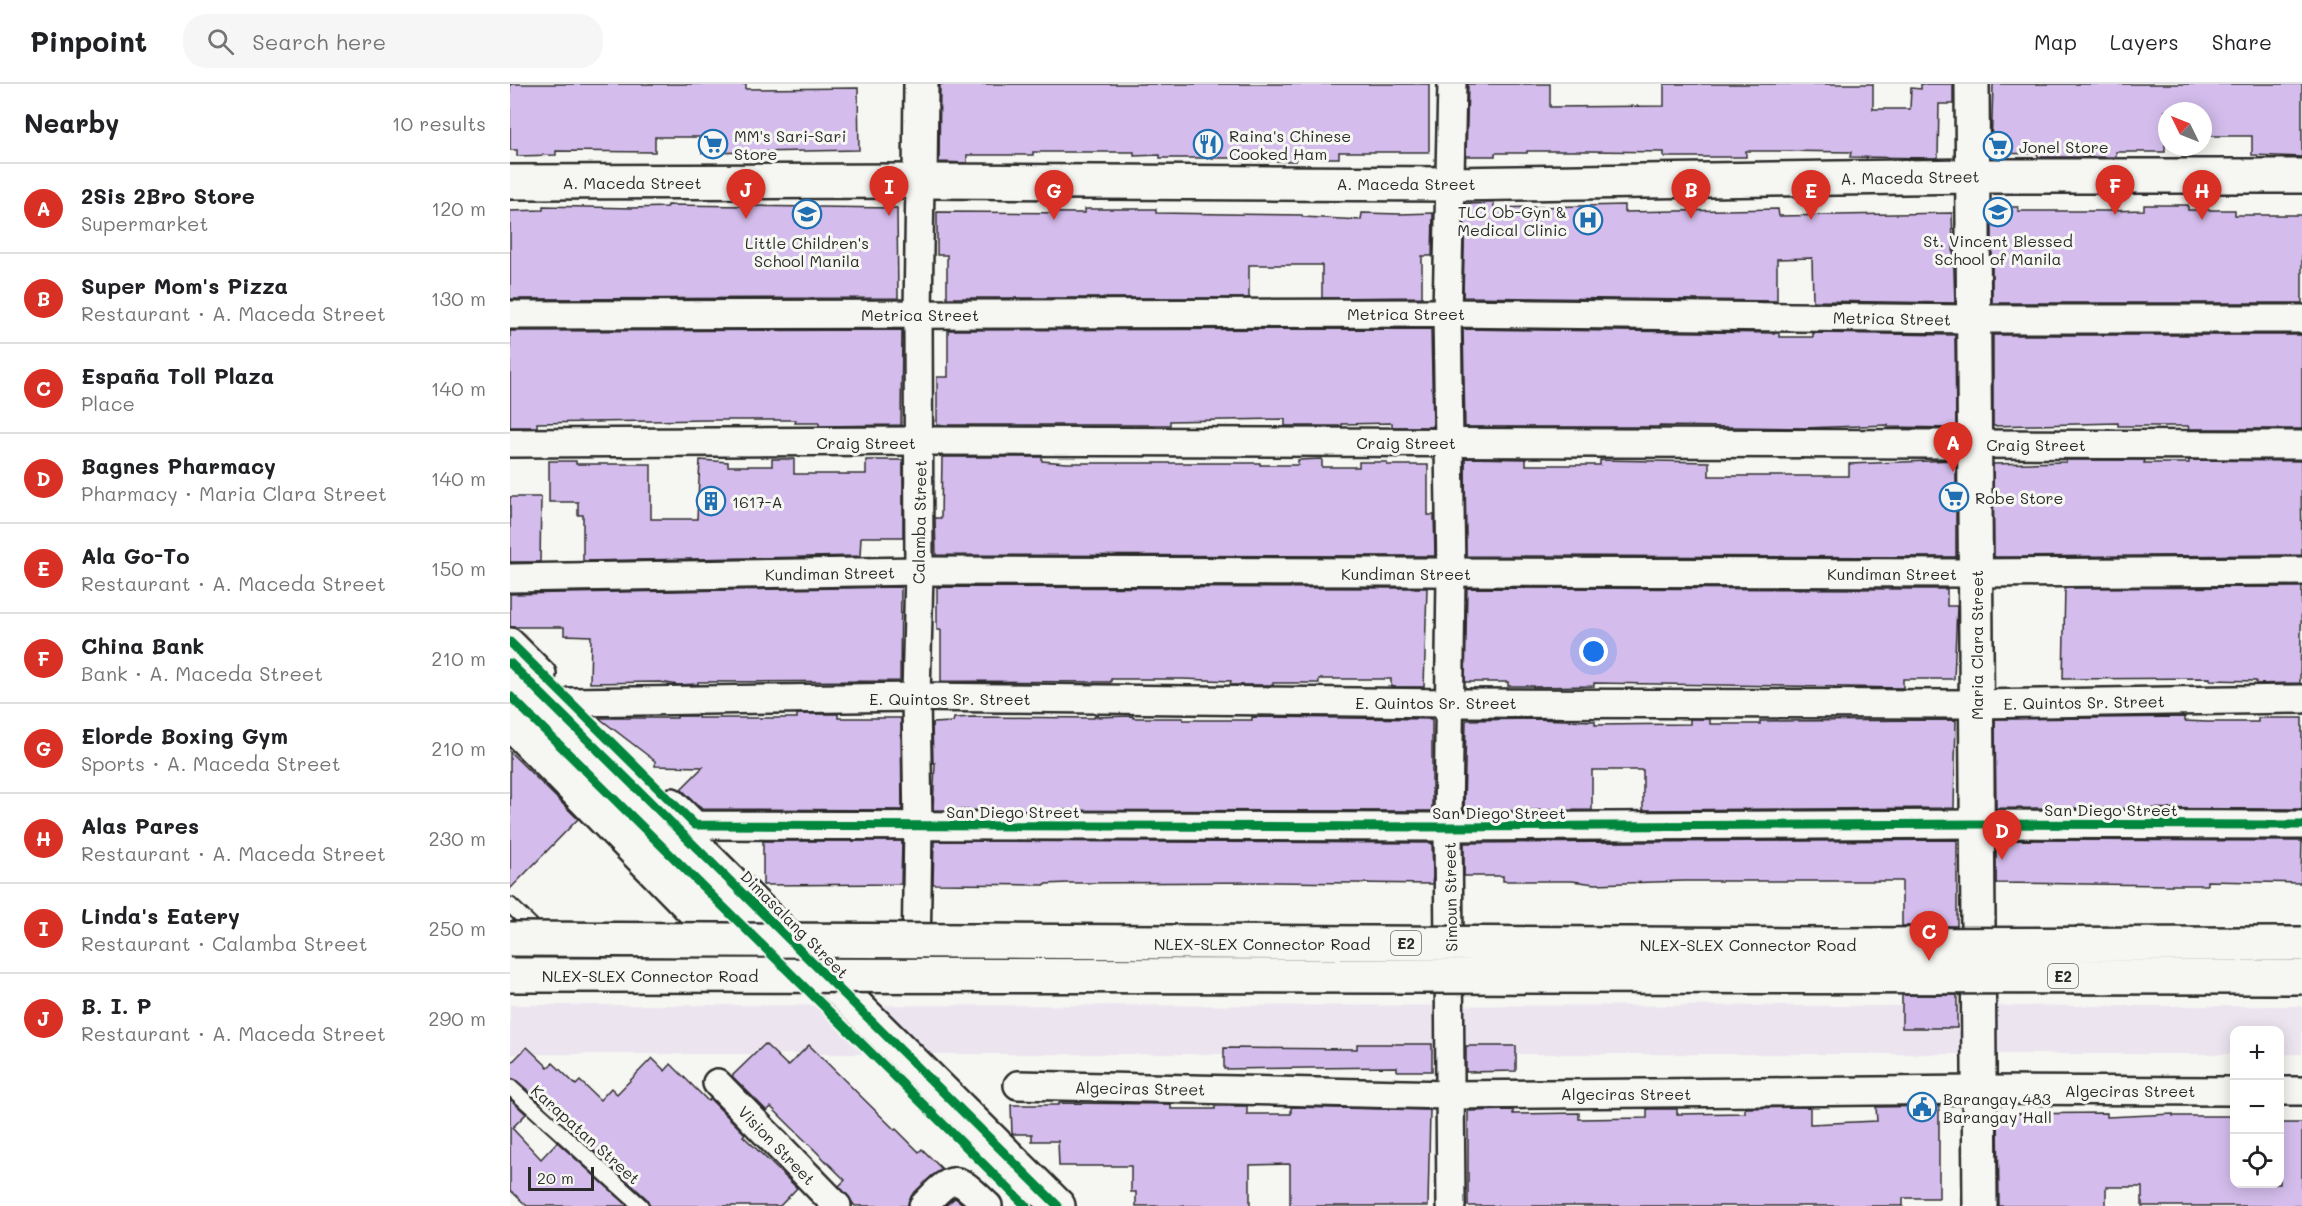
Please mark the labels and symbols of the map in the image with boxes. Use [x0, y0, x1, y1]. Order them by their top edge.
north arrow [2158, 102, 2212, 156]
place label: MM's Sari-Sari Store [734, 125, 847, 164]
place label: Raina's Chinese Cooked Ham [1229, 125, 1351, 164]
supermarket icon: MM's Sari-Sari Store [697, 128, 729, 160]
restaurant icon: Raina's Chinese Cooked Ham [1192, 128, 1224, 160]
supermarket icon: Jonel Store [1982, 130, 2014, 162]
place label: Jonel Store [2019, 136, 2109, 157]
street label: A. Maceda Street [1840, 165, 1980, 189]
pin: I [870, 166, 908, 216]
pin: F [2096, 166, 2134, 215]
pin: J [726, 170, 766, 219]
pin: G [1034, 170, 1074, 220]
pin: B [1672, 170, 1710, 219]
pin: E [1792, 170, 1830, 220]
pin: H [2182, 170, 2222, 220]
street label: A. Maceda Street [562, 172, 702, 193]
street label: A. Maceda Street [1336, 173, 1476, 194]
school or university icon: St. Vincent Blessed School of Manila [1982, 196, 2014, 228]
school or university icon: Little Children's School Manila [791, 198, 823, 230]
place label: TLC Ob-Gyn & Medical Clinic [1457, 201, 1567, 240]
hospital icon: TLC Ob-Gyn & Medical Clinic [1572, 204, 1604, 236]
place label: St. Vincent Blessed School of Manila [1923, 230, 2073, 269]
place label: Little Children's School Manila [745, 232, 869, 271]
street label: Metrica Street [1347, 303, 1465, 324]
street label: Metrica Street [861, 304, 979, 325]
street label: Metrica Street [1833, 306, 1951, 330]
pin: A [1934, 422, 1972, 472]
street label: Craig Street [816, 432, 916, 453]
street label: Craig Street [1356, 432, 1456, 453]
street label: Craig Street [1986, 434, 2086, 455]
street label: Calamba Street [907, 460, 931, 584]
supermarket icon: Robe Store [1938, 481, 1970, 513]
building icon: 1617-A [695, 485, 727, 517]
place label: Robe Store [1975, 487, 2063, 508]
place label: 1617-A [732, 491, 783, 512]
street label: Kundiman Street [765, 561, 895, 585]
street label: Kundiman Street [1341, 563, 1471, 584]
street label: Kundiman Street [1827, 563, 1957, 584]
street label: Maria Clara Street [1966, 570, 1987, 720]
your location [1579, 637, 1608, 666]
street label: E. Quintos Sr. Street [869, 688, 1031, 709]
street label: E. Quintos Sr. Street [2003, 690, 2165, 714]
street label: E. Quintos Sr. Street [1355, 692, 1517, 713]
street label: San Diego Street [2044, 799, 2178, 820]
street label: San Diego Street [946, 801, 1080, 822]
street label: San Diego Street [1432, 802, 1566, 823]
pin: D [1982, 810, 2022, 860]
street label: Simoun Street [1439, 842, 1461, 952]
street label: Dimasalang Street [736, 865, 854, 983]
pin: C [1910, 912, 1948, 961]
road number: E2 [1391, 931, 1421, 955]
street label: NLEX-SLEX Connector Road [1154, 933, 1370, 954]
street label: NLEX-SLEX Connector Road [1640, 934, 1856, 955]
road number: E2 [2048, 964, 2078, 988]
street label: NLEX-SLEX Connector Road [542, 965, 758, 986]
street label: Algeciras Street [1075, 1076, 1205, 1100]
street label: Karapatan Street [527, 1080, 645, 1188]
street label: Algeciras Street [2065, 1080, 2195, 1101]
street label: Algeciras Street [1561, 1083, 1691, 1104]
place label: Barangay 483 Barangay Hall [1943, 1088, 2052, 1127]
public building icon: Barangay 483 Barangay Hall [1906, 1091, 1938, 1123]
street label: Vision Street [734, 1101, 820, 1189]
scale bar [528, 1164, 594, 1192]

